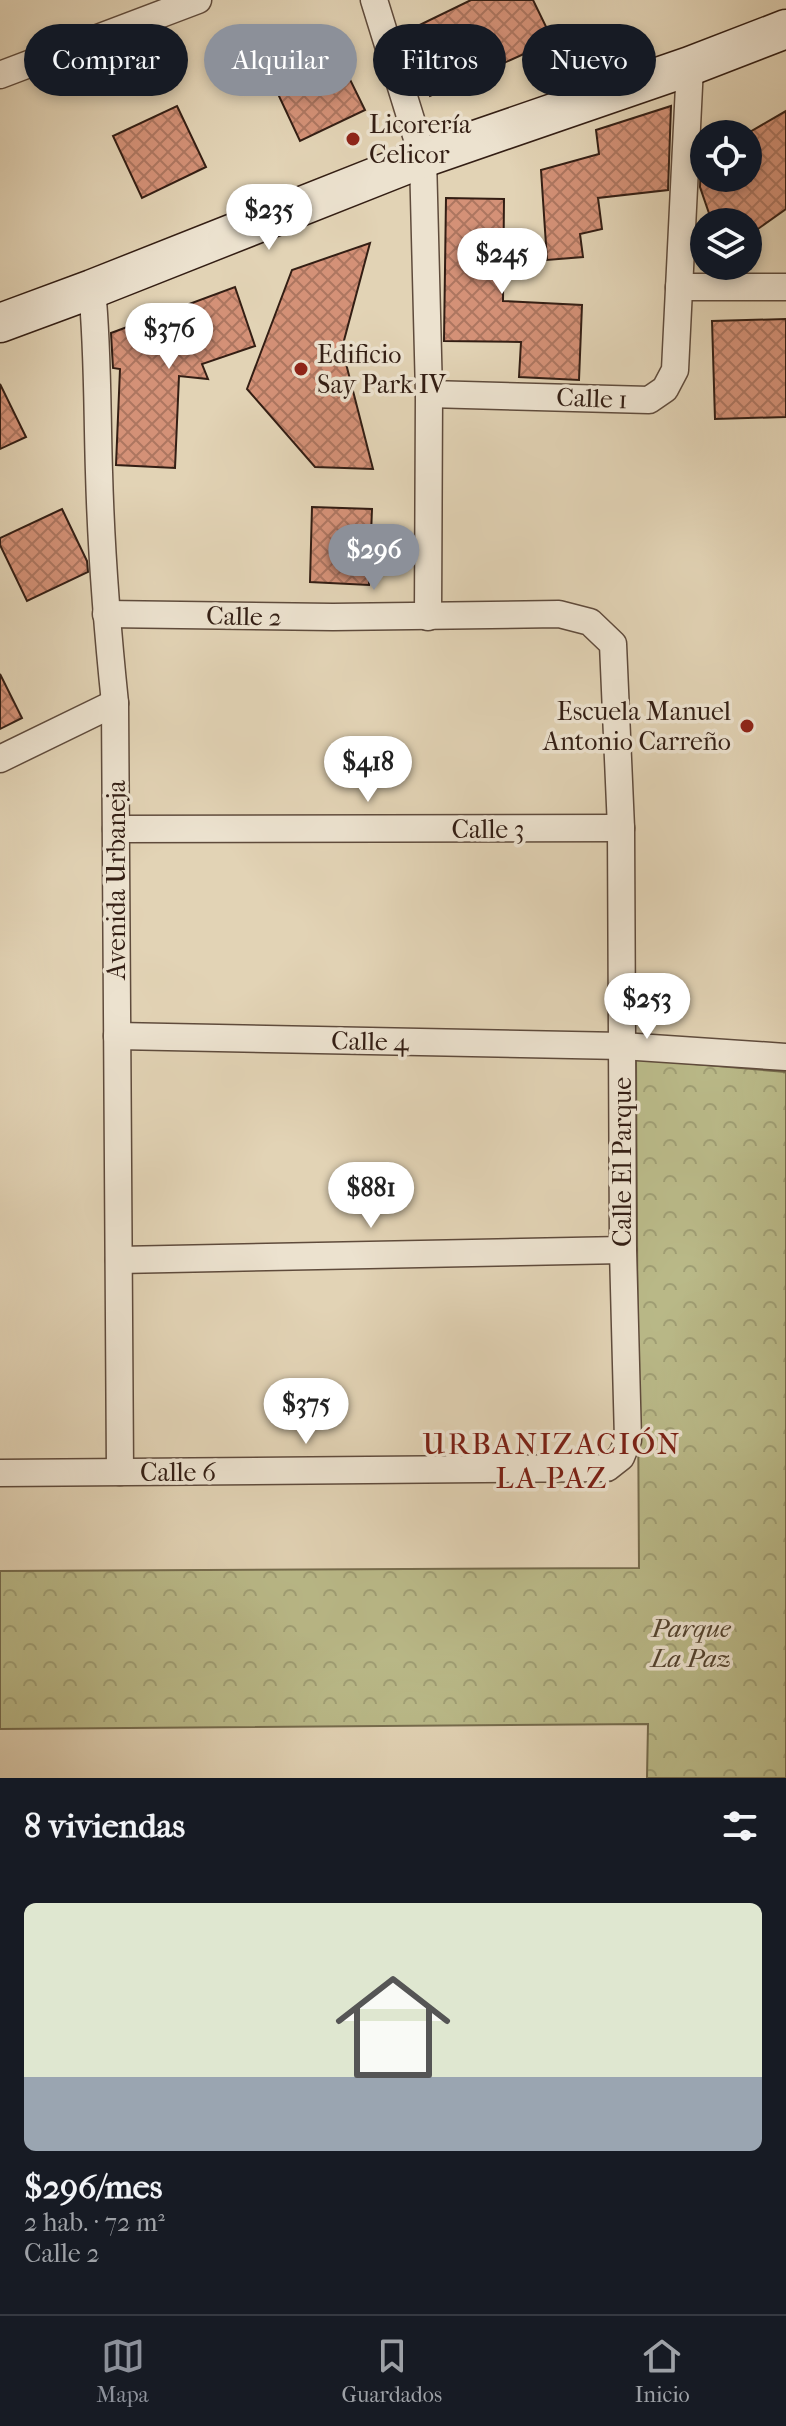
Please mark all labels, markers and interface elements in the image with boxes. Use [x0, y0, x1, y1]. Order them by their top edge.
chip: Comprar [24, 24, 188, 96]
chip: Alquilar [204, 24, 357, 96]
chip: Filtros [373, 24, 506, 96]
chip: Nuevo [522, 24, 656, 96]
place label: Licorería Celicor [369, 109, 472, 170]
map controls [690, 120, 762, 280]
button: locate [690, 120, 762, 192]
marker: Licorería Celicor [344, 130, 362, 148]
pin: $235 [222, 184, 316, 252]
text: $235 [244, 194, 294, 225]
button: layers [690, 208, 762, 280]
pin: $245 [455, 228, 549, 296]
text: $245 [475, 238, 529, 269]
pin: $376 [122, 303, 216, 371]
text: $376 [143, 313, 195, 344]
place label: Edificio Say Park IV [317, 339, 447, 400]
marker: Edificio Say Park IV [292, 360, 310, 378]
street label: Calle 1 [556, 382, 628, 415]
pin: $296 [327, 524, 421, 592]
text: $296 [346, 534, 402, 565]
street label: Calle 2 [206, 600, 282, 633]
place label: Escuela Manuel Antonio Carreño [542, 696, 731, 757]
marker: Escuela Manuel Antonio Carreño [738, 717, 756, 735]
pin: $418 [321, 736, 415, 804]
text: $418 [342, 746, 394, 777]
street label: Avenida Urbaneja [101, 779, 132, 981]
street label: Calle 3 [452, 814, 524, 845]
pin: $253 [600, 973, 694, 1041]
text: $253 [622, 983, 672, 1014]
street label: Calle 4 [331, 1025, 410, 1058]
street label: Calle El Parque [607, 1077, 638, 1247]
pin: $881 [324, 1162, 418, 1230]
text: $881 [346, 1172, 396, 1203]
pin: $375 [259, 1378, 353, 1446]
text: $375 [282, 1388, 330, 1419]
district label: URBANIZACIÓN LA PAZ [422, 1427, 682, 1496]
street label: Calle 6 [140, 1457, 217, 1488]
park label: Parque La Paz [649, 1613, 732, 1674]
icon: filters [718, 1804, 762, 1848]
text: 8 viviendas [24, 1806, 185, 1846]
icon: home [321, 1955, 465, 2099]
text: $296/mes [24, 2167, 162, 2207]
text: 2 hab. · 72 m² [24, 2207, 165, 2238]
text: Calle 2 [24, 2238, 100, 2269]
tab: Mapa [96, 2334, 149, 2408]
tab: Guardados [341, 2334, 442, 2408]
tab: Inicio [635, 2334, 690, 2408]

